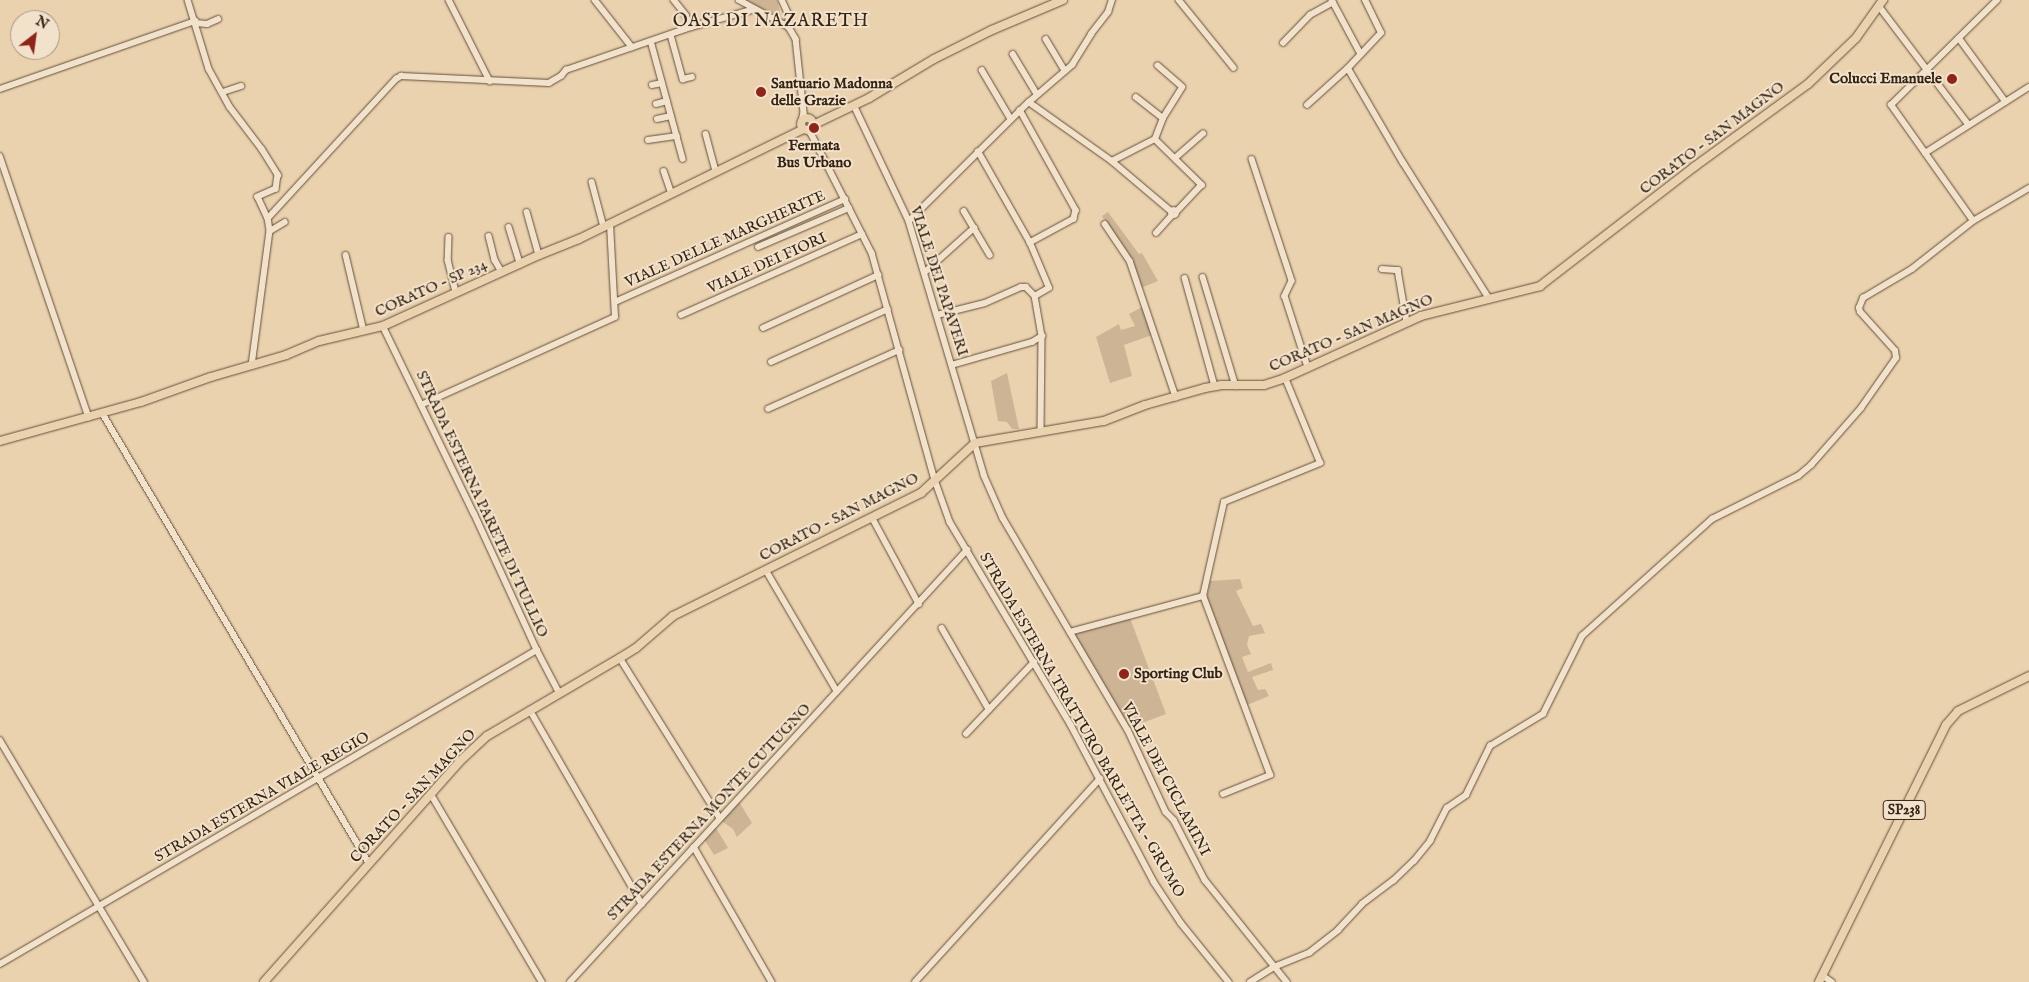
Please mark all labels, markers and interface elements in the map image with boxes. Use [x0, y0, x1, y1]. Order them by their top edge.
north arrow [10, 10, 60, 60]
district label: OASI DI NAZARETH [671, 11, 871, 33]
text: N [32, 12, 52, 34]
place label: Colucci Emanuele [1829, 70, 1942, 88]
marker: Colucci Emanuele [1946, 73, 1958, 85]
place label: Santuario Madonna delle Grazie [771, 74, 892, 109]
street label: CORATO - SAN MAGNO [1636, 78, 1788, 198]
marker: Santuario Madonna delle Grazie [755, 86, 767, 98]
marker: Fermata Bus Urbano [808, 122, 820, 134]
place label: Fermata Bus Urbano [777, 136, 851, 171]
street label: VIALE DELLE MARGHERITE [622, 187, 828, 291]
street label: VIALE DEI PAPAVERI [906, 204, 972, 358]
street label: VIALE DEI FIORI [705, 229, 829, 297]
street label: CORATO - SP 234 [372, 255, 490, 321]
street label: CORATO - SAN MAGNO [1266, 290, 1436, 376]
street label: STRADA ESTERNA PARETE DI TULLIO [412, 368, 552, 640]
street label: CORATO - SAN MAGNO [756, 469, 922, 565]
street label: STRADA ESTERNA TRATTURO BARLETTA - GRUMO [975, 549, 1189, 901]
place label: Sporting Club [1134, 665, 1222, 683]
marker: Sporting Club [1118, 668, 1130, 680]
street label: VIALE DEI CICLAMINI [1118, 699, 1214, 859]
street label: STRADA ESTERNA MONTE CUTUGNO [604, 700, 814, 924]
street label: CORATO - SAN MAGNO [346, 725, 480, 867]
street label: STRADA ESTERNA VIALE REGIO [151, 728, 373, 866]
road number: SP238 [1882, 798, 1926, 822]

